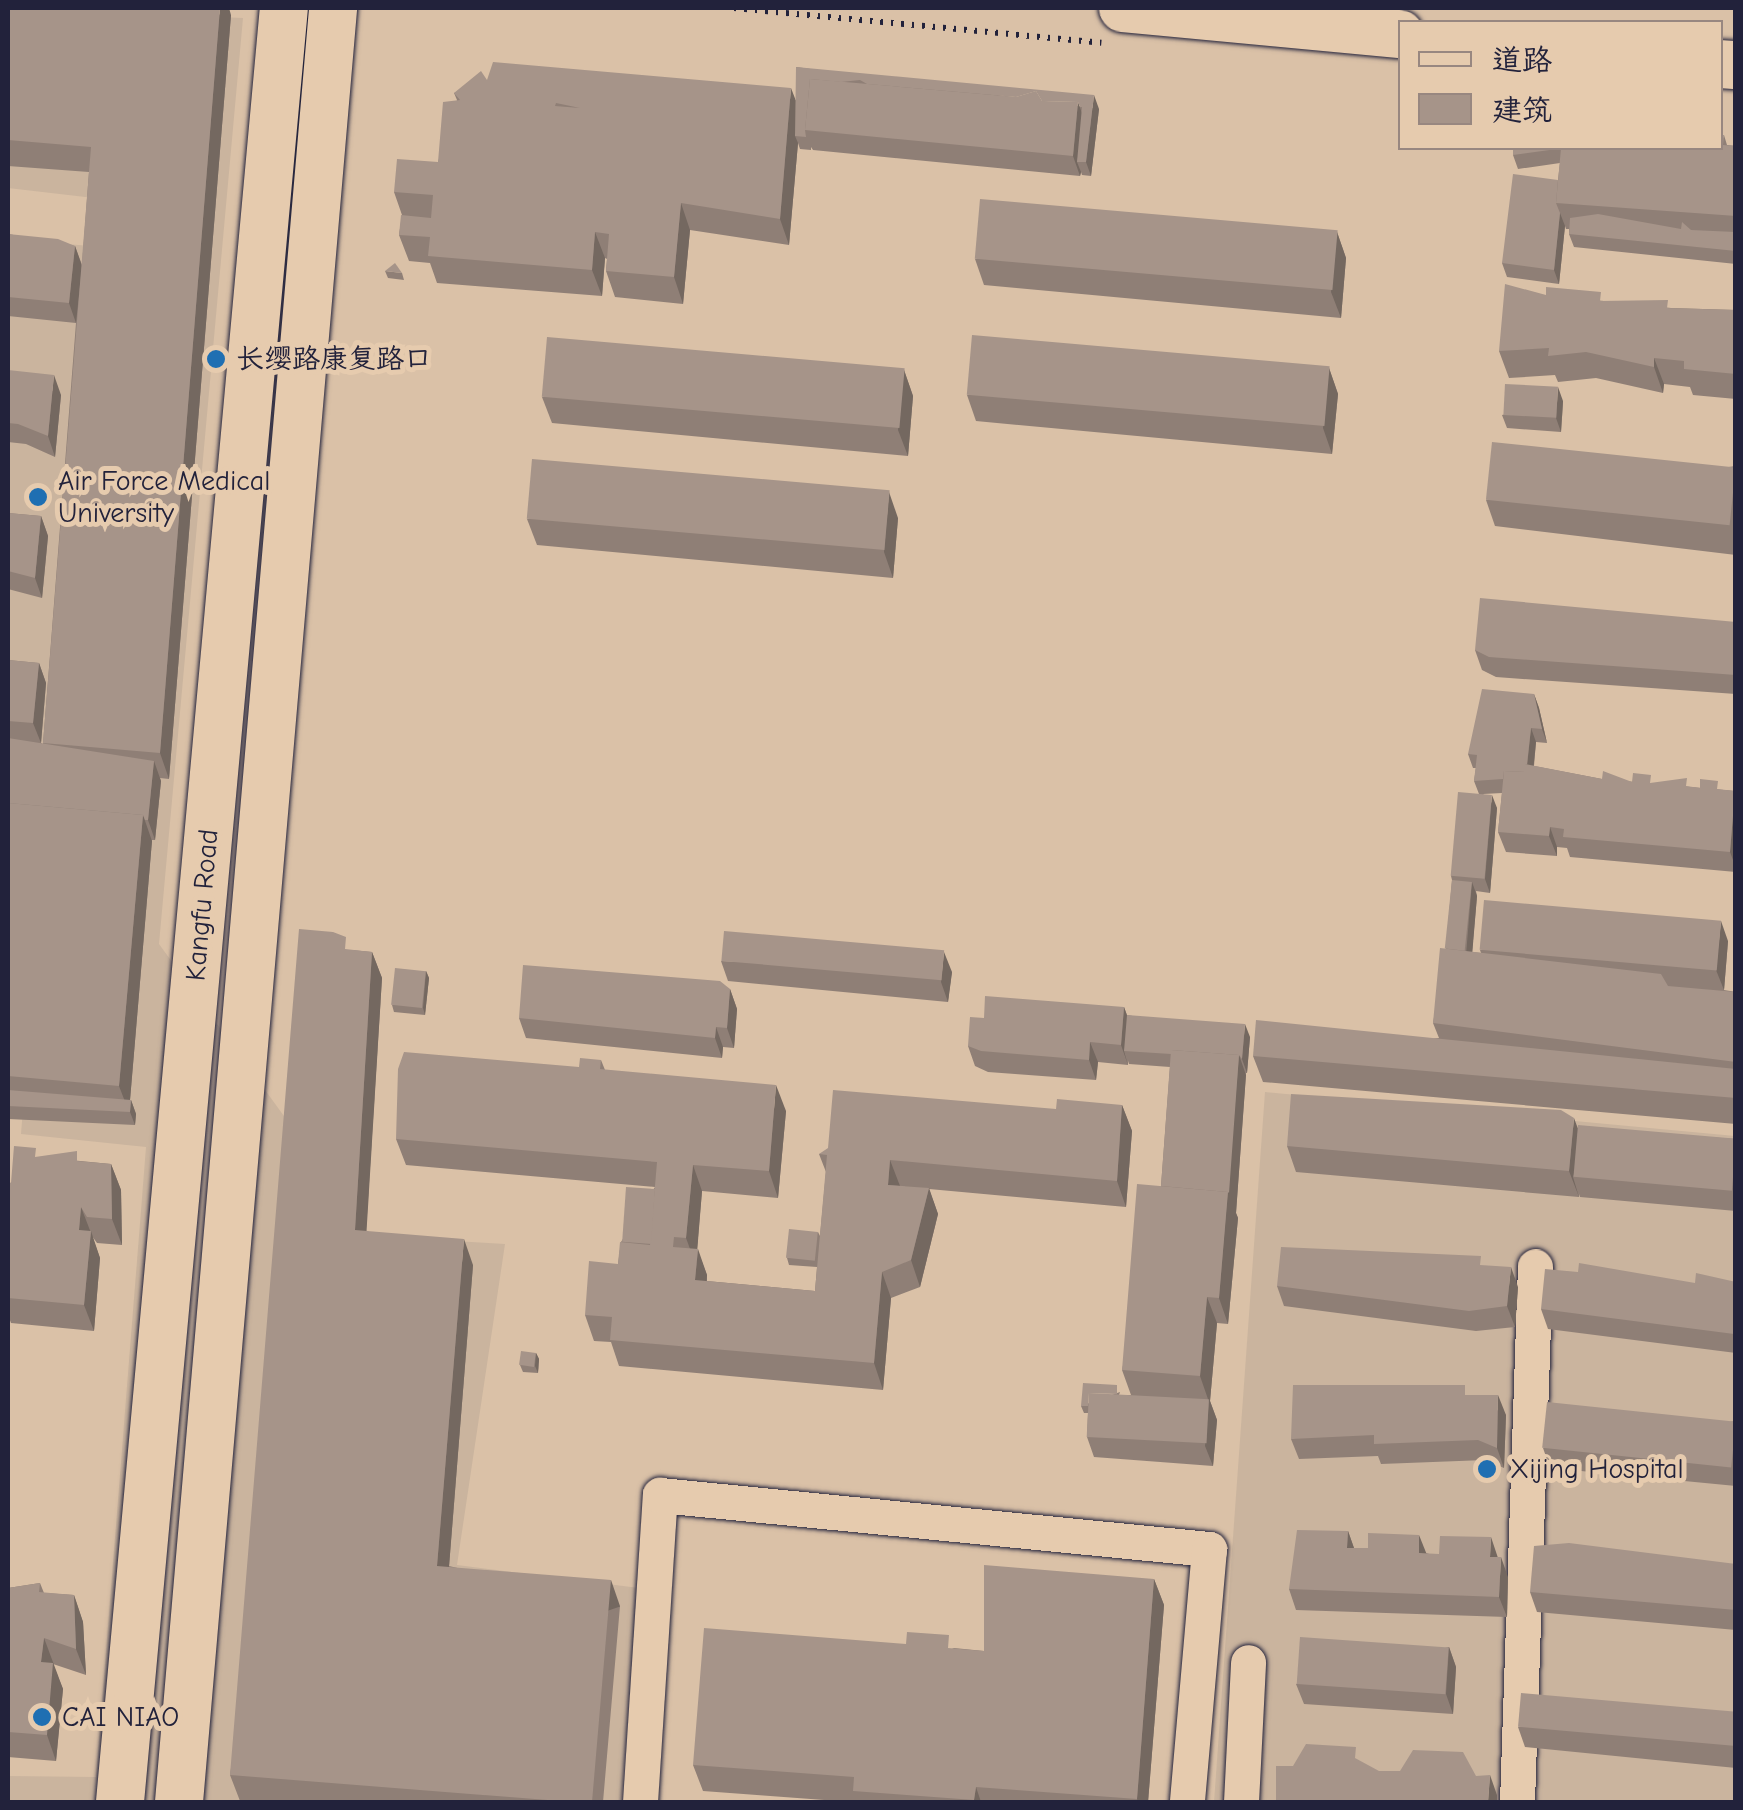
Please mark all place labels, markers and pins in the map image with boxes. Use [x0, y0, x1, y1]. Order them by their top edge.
place label: 长缨路康复路口 [236, 342, 432, 376]
marker: 长缨路康复路口 [205, 348, 227, 370]
place label: Air Force Medical University [58, 464, 270, 530]
marker: Air Force Medical University [27, 486, 49, 508]
place label: Xijing Hospital [1510, 1452, 1684, 1486]
marker: Xijing Hospital [1474, 1456, 1500, 1482]
place label: CAI NIAO [62, 1700, 179, 1734]
marker: CAI NIAO [31, 1706, 53, 1728]

